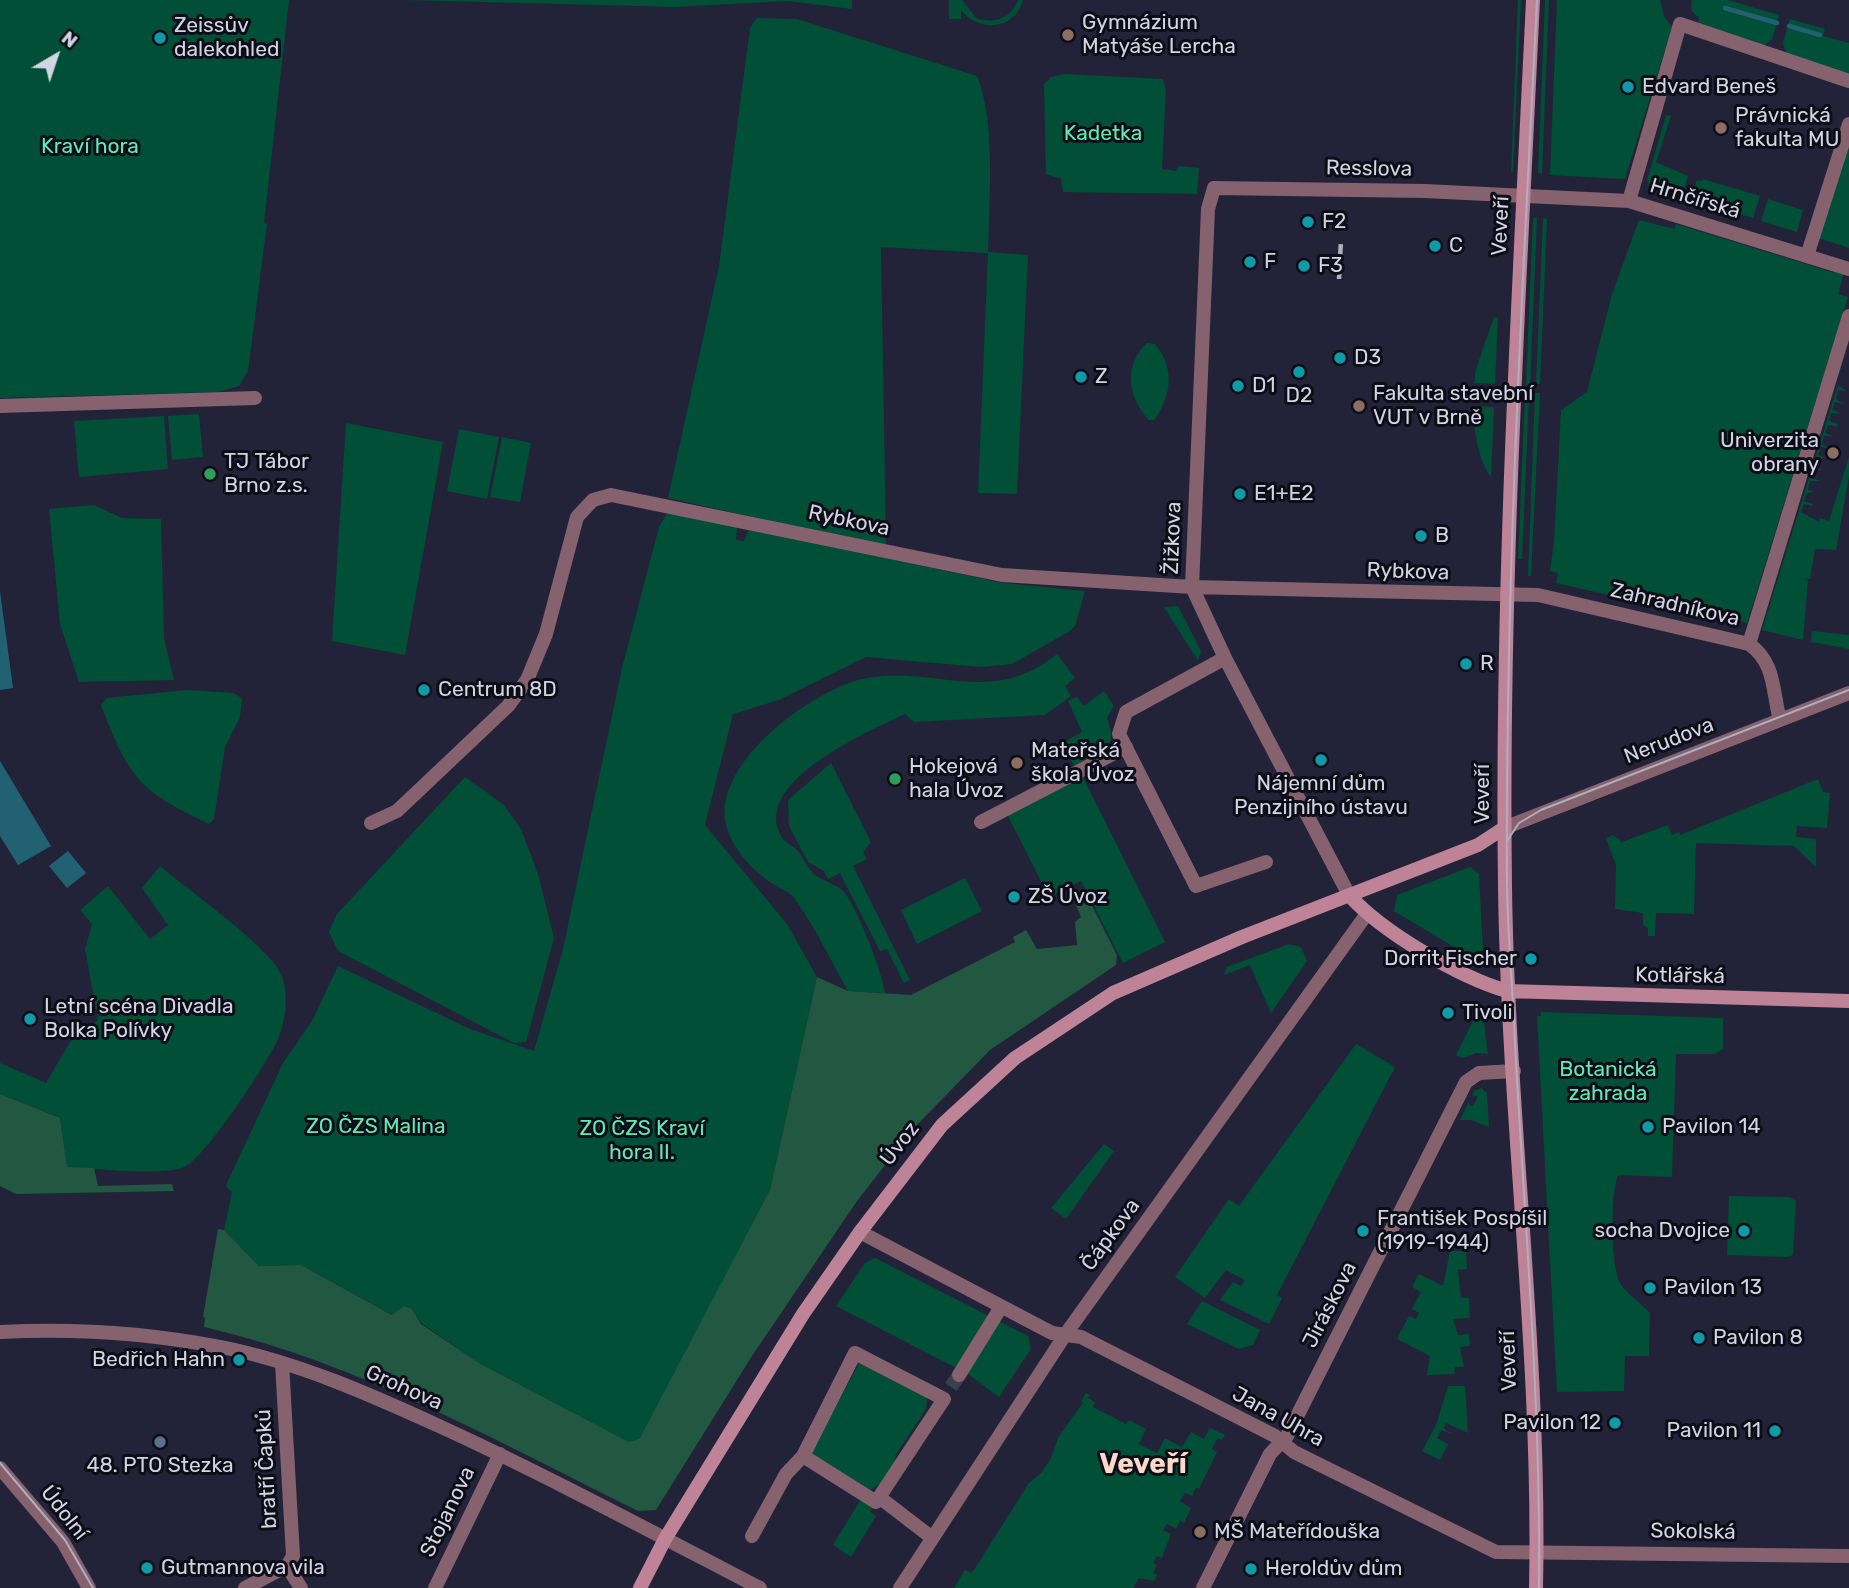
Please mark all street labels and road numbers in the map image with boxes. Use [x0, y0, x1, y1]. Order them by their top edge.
street label: Resslova [1326, 156, 1412, 182]
street label: Hrnčířská [1647, 173, 1743, 225]
street label: Veveří [1487, 195, 1515, 257]
street label: Rybkova [806, 500, 892, 542]
street label: Žižkova [1159, 501, 1187, 575]
street label: Rybkova [1366, 558, 1450, 586]
street label: Zahradníkova [1608, 578, 1742, 632]
street label: Nerudova [1621, 712, 1717, 770]
street label: Veveří [1470, 764, 1496, 824]
street label: Kotlářská [1635, 963, 1725, 989]
street label: Úvoz [875, 1117, 925, 1171]
street label: Čápkova [1076, 1194, 1146, 1276]
street label: Jiráskova [1298, 1258, 1362, 1352]
street label: Veveří [1495, 1331, 1523, 1391]
street label: Grohova [362, 1360, 446, 1416]
street label: Jana Uhra [1228, 1381, 1328, 1453]
street label: bratří Čapků [251, 1409, 283, 1529]
street label: Stojanova [415, 1463, 481, 1561]
street label: Údolní [35, 1481, 93, 1545]
street label: Sokolská [1650, 1519, 1736, 1545]

